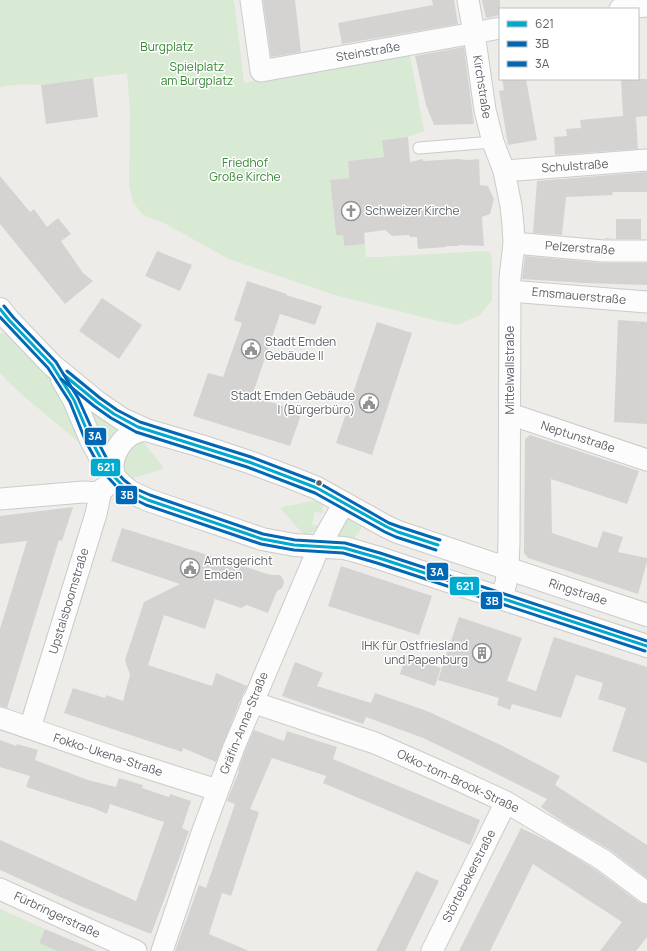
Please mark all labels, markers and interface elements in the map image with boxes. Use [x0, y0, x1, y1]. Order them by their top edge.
legend [499, 8, 639, 80]
text: 621 [535, 15, 554, 32]
text: 3B [535, 35, 549, 52]
street label: Steinstraße [334, 37, 401, 66]
park label: Burgplatz [140, 38, 194, 55]
street label: Kirchstraße [469, 54, 496, 120]
text: 3A [535, 55, 550, 72]
park label: Spielplatz am Burgplatz [161, 58, 233, 89]
park label: Friedhof Große Kirche [209, 154, 281, 185]
street label: Schulstraße [541, 155, 609, 176]
church icon: Schweizer Kirche [340, 200, 362, 222]
place label: Schweizer Kirche [365, 202, 459, 219]
street label: Pelzerstraße [544, 237, 616, 258]
street label: Emsmauerstraße [531, 283, 627, 308]
street label: Mittelwallstraße [501, 326, 518, 414]
place label: Stadt Emden Gebäude II [265, 333, 336, 364]
public building icon: Stadt Emden Gebäude II [240, 338, 262, 360]
place label: Stadt Emden Gebäude I (Bürgerbüro) [231, 387, 355, 418]
public building icon: Stadt Emden Gebäude I (Bürgerbüro) [358, 392, 380, 414]
street label: Neptunstraße [539, 416, 618, 457]
line badge: 3A [84, 427, 107, 446]
text: 3A [88, 428, 103, 443]
line badge: 621 [90, 458, 121, 477]
text: 621 [97, 459, 115, 474]
unlabelled marker [314, 478, 324, 488]
line badge: 3B [115, 485, 138, 505]
text: 3B [120, 487, 134, 502]
street label: Upstalsboomstraße [44, 546, 93, 656]
place label: Amtsgericht Emden [204, 552, 273, 583]
public building icon: Amtsgericht Emden [179, 557, 201, 579]
line badge: 3A [426, 562, 449, 581]
text: 3A [430, 564, 445, 579]
street label: Ringstraße [547, 574, 610, 609]
line badge: 621 [449, 576, 480, 596]
text: 621 [456, 578, 474, 593]
line badge: 3B [480, 591, 503, 610]
text: 3B [485, 593, 499, 608]
place label: IHK für Ostfriesland und Papenburg [361, 637, 468, 668]
building icon: IHK für Ostfriesland und Papenburg [471, 642, 493, 664]
street label: Gräfin-Anna-Straße [215, 669, 272, 777]
street label: Fokko-Ukena-Straße [51, 729, 165, 780]
street label: Okko-tom-Brook-Straße [394, 745, 522, 816]
street label: Störtebekerstraße [438, 826, 499, 925]
street label: Fürbringerstraße [11, 887, 103, 942]

